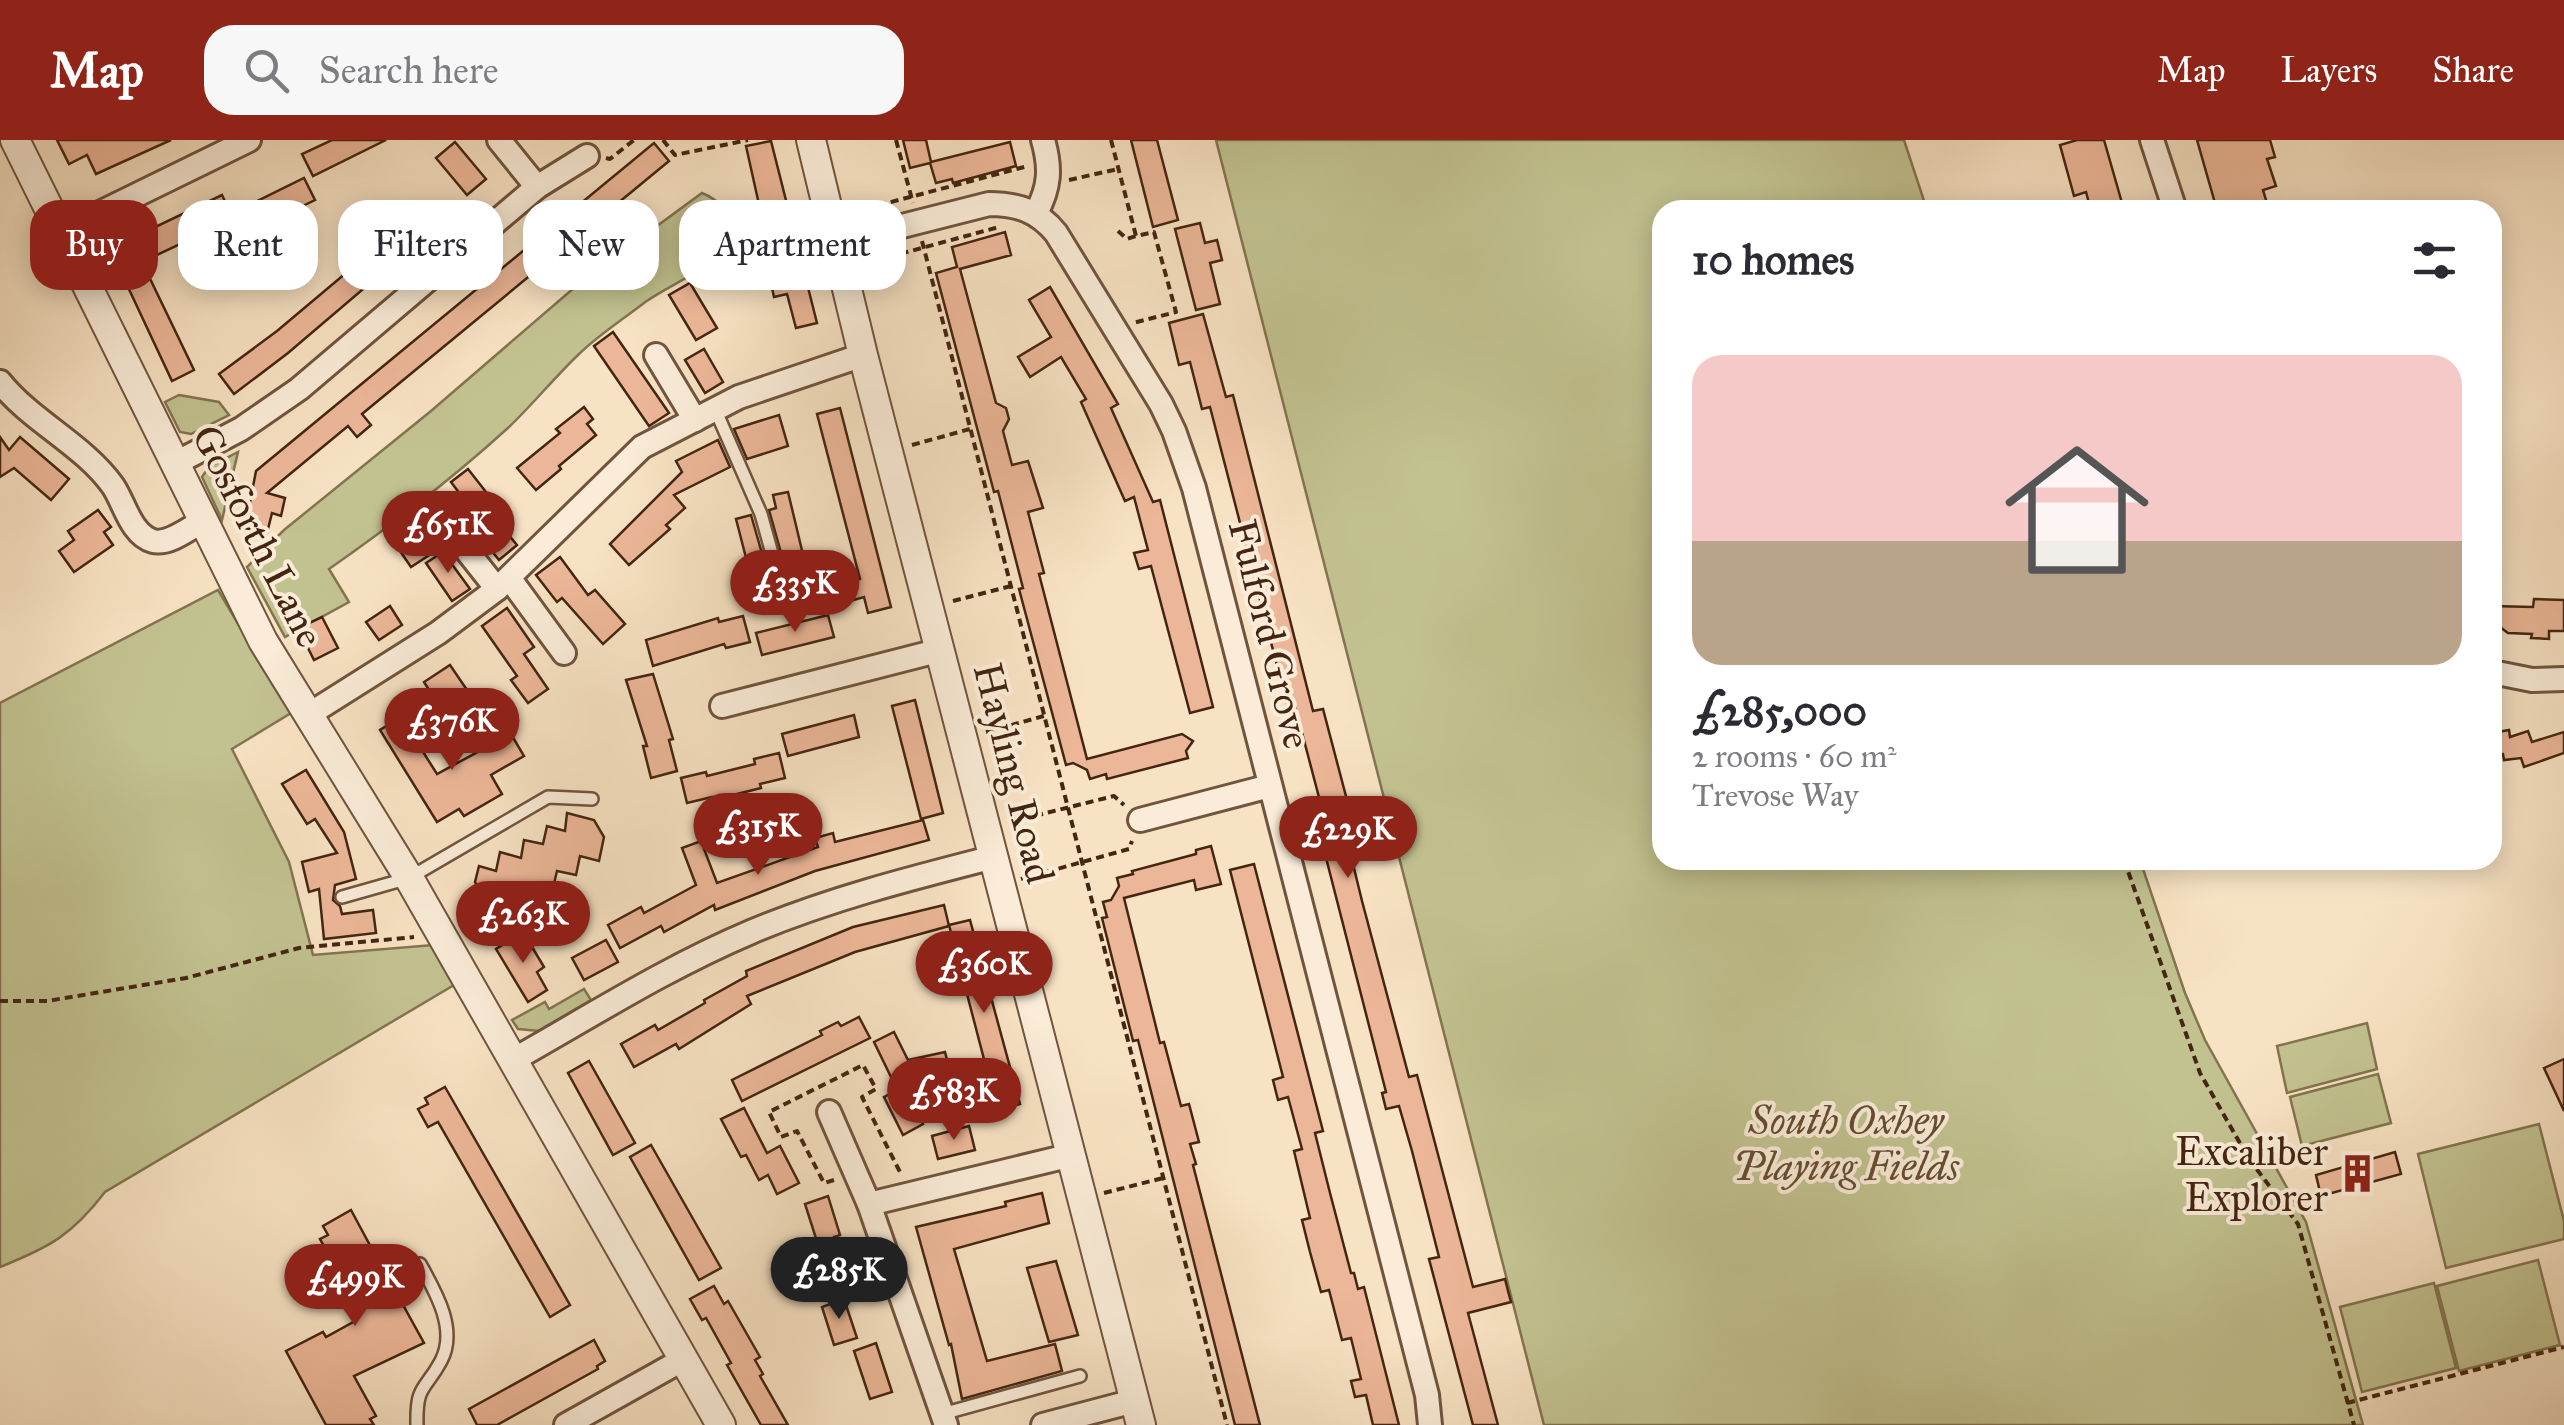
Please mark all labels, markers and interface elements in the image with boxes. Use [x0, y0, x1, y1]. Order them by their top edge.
search box [204, 25, 904, 115]
text: Map [50, 41, 144, 100]
icon: search [239, 43, 294, 98]
text: Search here [319, 47, 499, 93]
text: Map [2157, 49, 2225, 92]
text: Layers [2280, 49, 2377, 92]
text: Share [2432, 49, 2514, 92]
chip: Buy [30, 200, 158, 290]
chip: Rent [178, 200, 318, 290]
chip: Filters [338, 200, 503, 290]
chip: New [523, 200, 659, 290]
chip: Apartment [679, 200, 906, 290]
icon: filters [2407, 233, 2462, 288]
text: 10 homes [1692, 234, 1854, 286]
street label: Gosforth Lane [181, 417, 335, 655]
icon: home [1987, 420, 2167, 600]
pin: £651K [378, 491, 518, 576]
text: £651K [404, 504, 492, 543]
street label: Fulford Grove [1218, 514, 1322, 754]
pin: £335K [725, 550, 865, 635]
text: £335K [752, 563, 838, 602]
street label: Hayling Road [963, 658, 1065, 888]
text: £285,000 [1692, 685, 1867, 737]
pin: £376K [382, 688, 522, 773]
text: £376K [406, 701, 498, 740]
text: 2 rooms · 60 m² [1692, 737, 1897, 776]
text: Trevose Way [1692, 776, 1858, 815]
pin: £315K [688, 793, 828, 878]
pin: £229K [1278, 796, 1418, 881]
text: £315K [715, 806, 801, 845]
text: £229K [1301, 809, 1395, 848]
pin: £263K [453, 881, 593, 966]
text: £263K [478, 894, 568, 933]
pin: £360K [914, 931, 1054, 1016]
text: £360K [938, 944, 1030, 983]
pin: £583K [884, 1058, 1024, 1143]
text: £583K [909, 1071, 999, 1110]
park label: South Oxhey Playing Fields [1733, 1096, 1960, 1191]
place label: Excaliber Explorer [2175, 1127, 2328, 1222]
building icon: Excaliber Explorer [2337, 1153, 2379, 1195]
pin: £285K [769, 1237, 909, 1322]
pin: £499K [285, 1244, 425, 1329]
text: £285K [793, 1250, 885, 1289]
text: £499K [306, 1257, 404, 1296]

